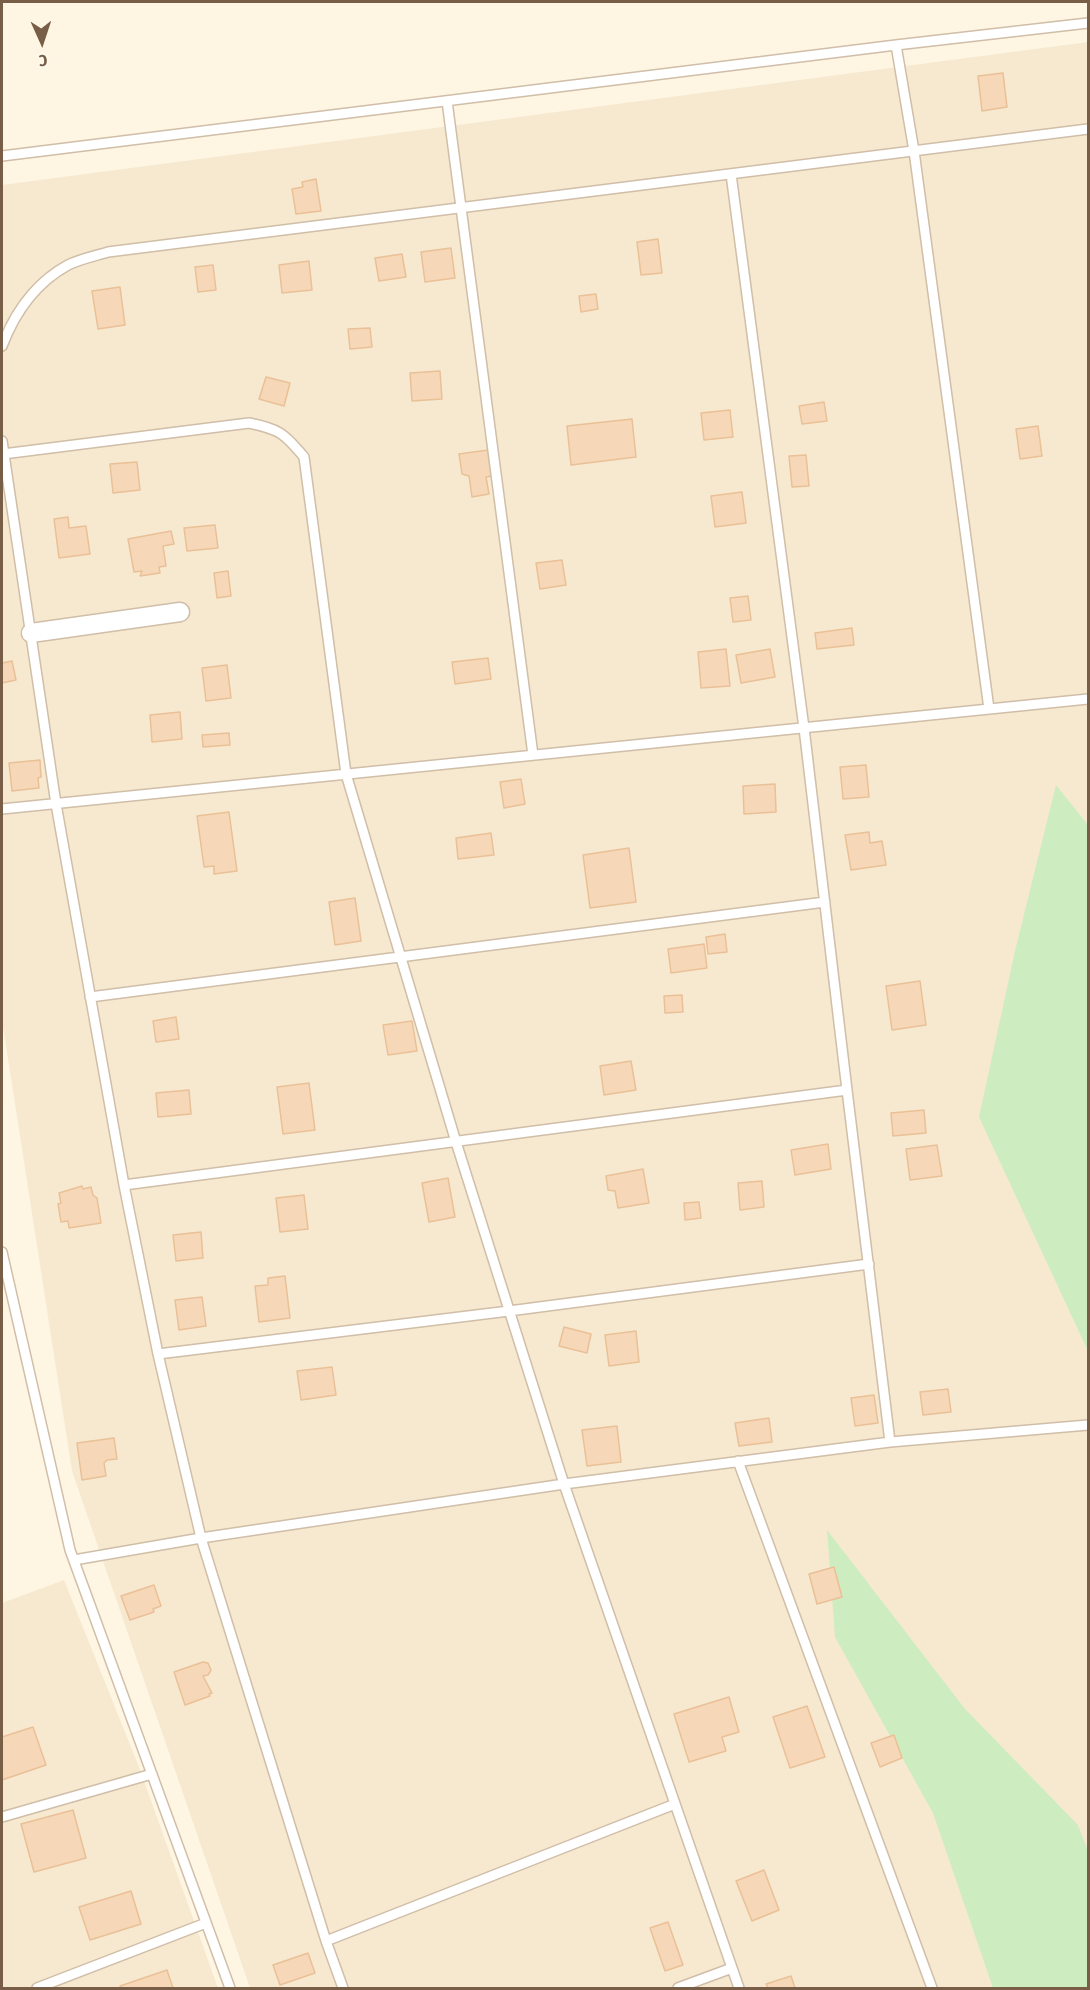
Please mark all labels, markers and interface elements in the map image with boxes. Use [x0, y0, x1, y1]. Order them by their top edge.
north arrow [12, 12, 72, 72]
text: С [38, 51, 48, 70]

